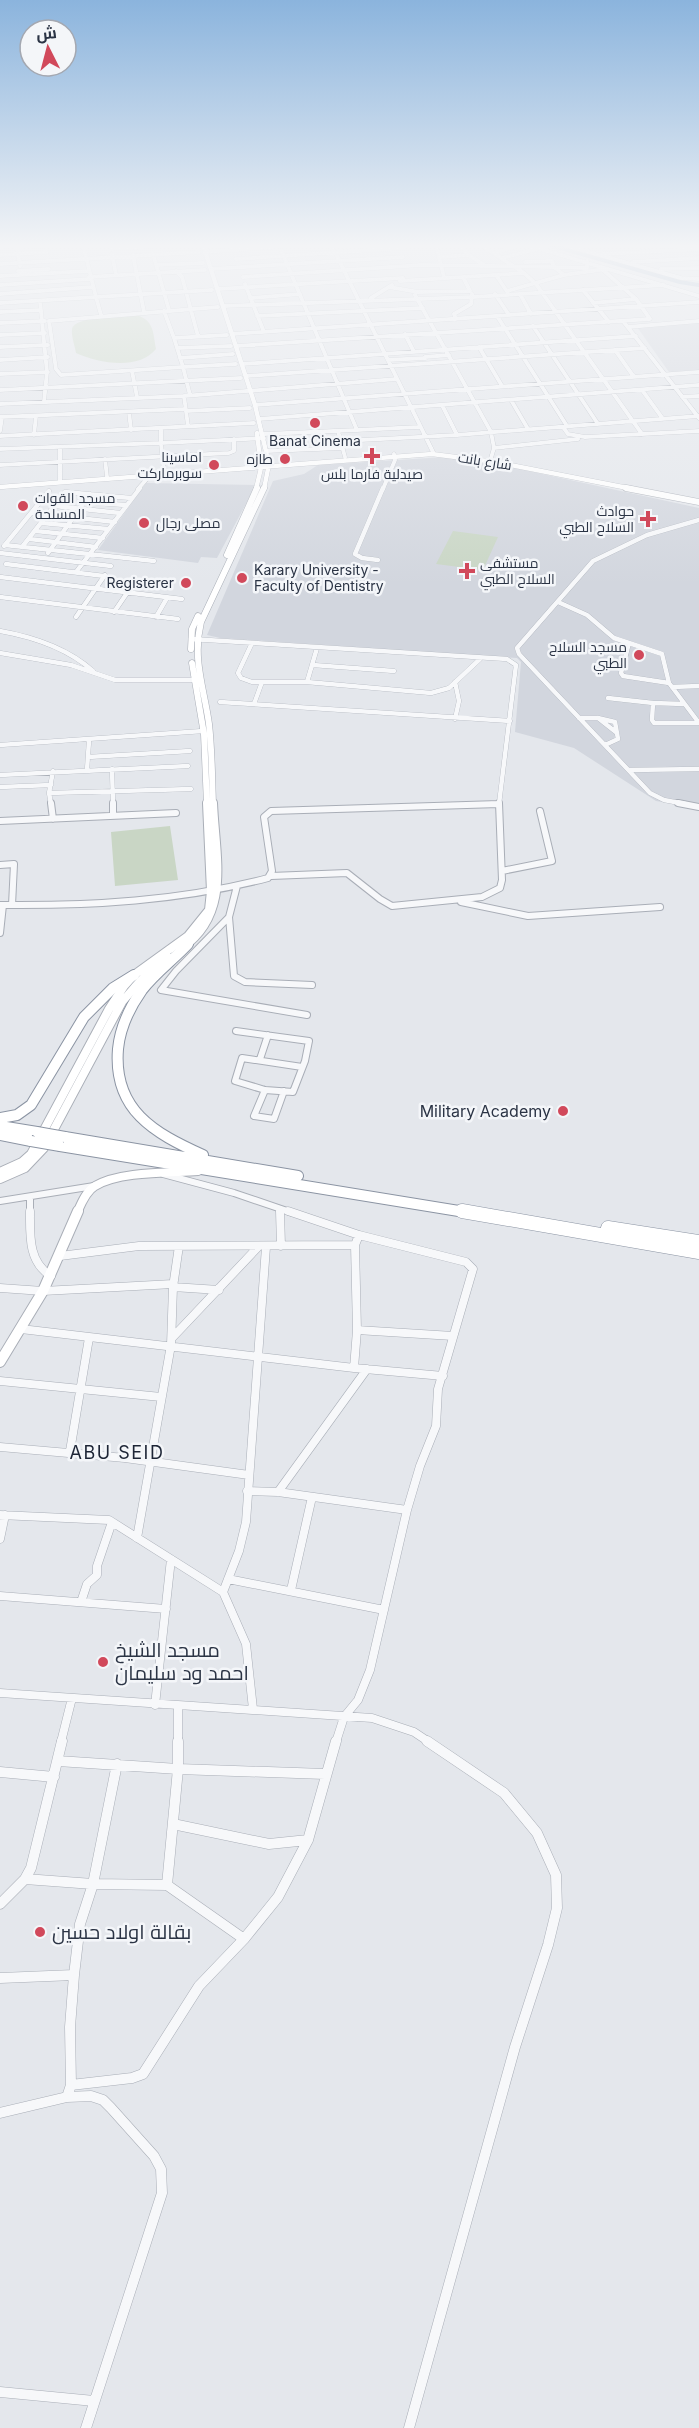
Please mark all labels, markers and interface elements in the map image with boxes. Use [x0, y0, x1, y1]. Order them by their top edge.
north arrow [18, 18, 78, 78]
text: ش [35, 22, 58, 44]
marker: Banat Cinema [308, 416, 322, 430]
place label: Banat Cinema [269, 432, 361, 449]
place label: اماسينا سوبرماركت [137, 448, 202, 481]
street label: شارع بانت [457, 448, 513, 474]
marker: صيدلية فارما بلس [365, 449, 379, 463]
place label: طازه [247, 450, 273, 467]
marker: طازه [278, 452, 292, 466]
marker: اماسينا سوبرماركت [207, 458, 221, 472]
place label: صيدلية فارما بلس [321, 465, 423, 482]
place label: مسجد القوات المسلحة [35, 489, 115, 522]
marker: مسجد القوات المسلحة [16, 499, 30, 513]
place label: حوادث السلاح الطبي [559, 502, 634, 539]
marker: حوادث السلاح الطبي [639, 510, 657, 528]
place label: مصلى رجال [156, 514, 221, 532]
marker: مصلى رجال [137, 516, 151, 530]
place label: مستشفى السلاح الطبي [480, 554, 555, 591]
place label: Karary University - Faculty of Dentistry [254, 561, 384, 594]
marker: مستشفى السلاح الطبي [458, 562, 476, 580]
marker: Karary University - Faculty of Dentistry [235, 571, 249, 585]
place label: Registerer [107, 574, 174, 591]
marker: Registerer [179, 576, 193, 590]
place label: مسجد السلاح الطبي [549, 638, 627, 675]
marker: مسجد السلاح الطبي [632, 648, 646, 662]
place label: Military Academy [420, 1101, 551, 1121]
marker: Military Academy [556, 1104, 570, 1118]
district label: ABU SEID [70, 1442, 164, 1463]
place label: مسجد الشيخ احمد ود سليمان [115, 1638, 249, 1686]
marker: مسجد الشيخ احمد ود سليمان [96, 1655, 110, 1669]
place label: بقالة اولاد حسين [52, 1920, 191, 1945]
marker: بقالة اولاد حسين [33, 1925, 47, 1939]

